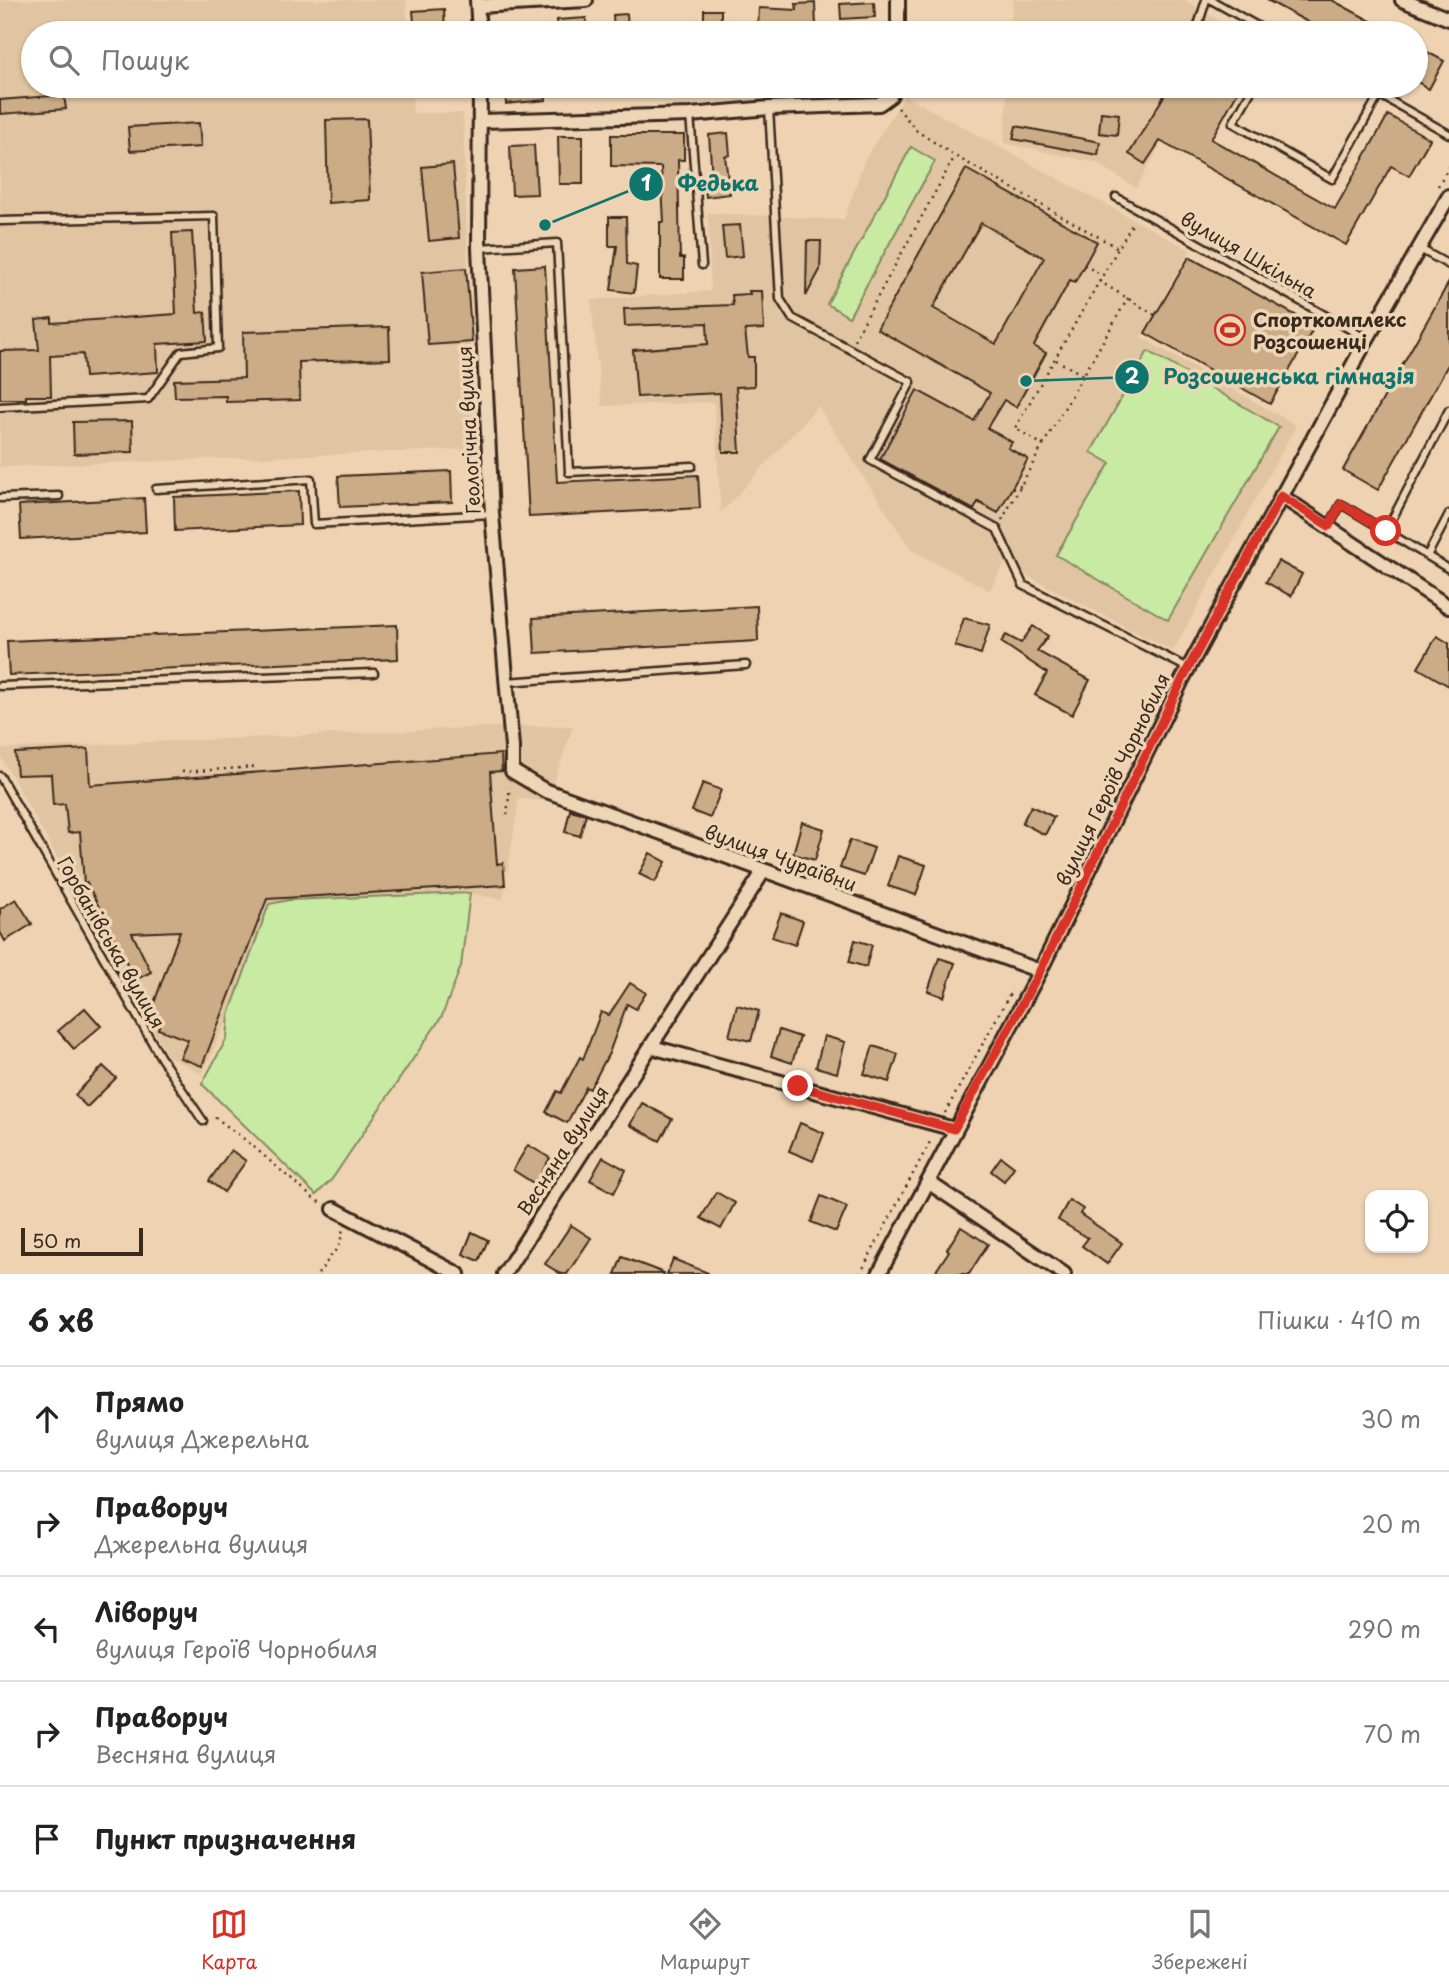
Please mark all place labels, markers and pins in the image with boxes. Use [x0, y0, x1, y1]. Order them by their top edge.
callout: Федька [628, 163, 772, 205]
place label: Спорткомплекс Розсошенці [1253, 305, 1406, 355]
sports icon: Спорткомплекс Розсошенці [1213, 313, 1247, 347]
callout: Розсошенська гімназія [1114, 356, 1429, 398]

